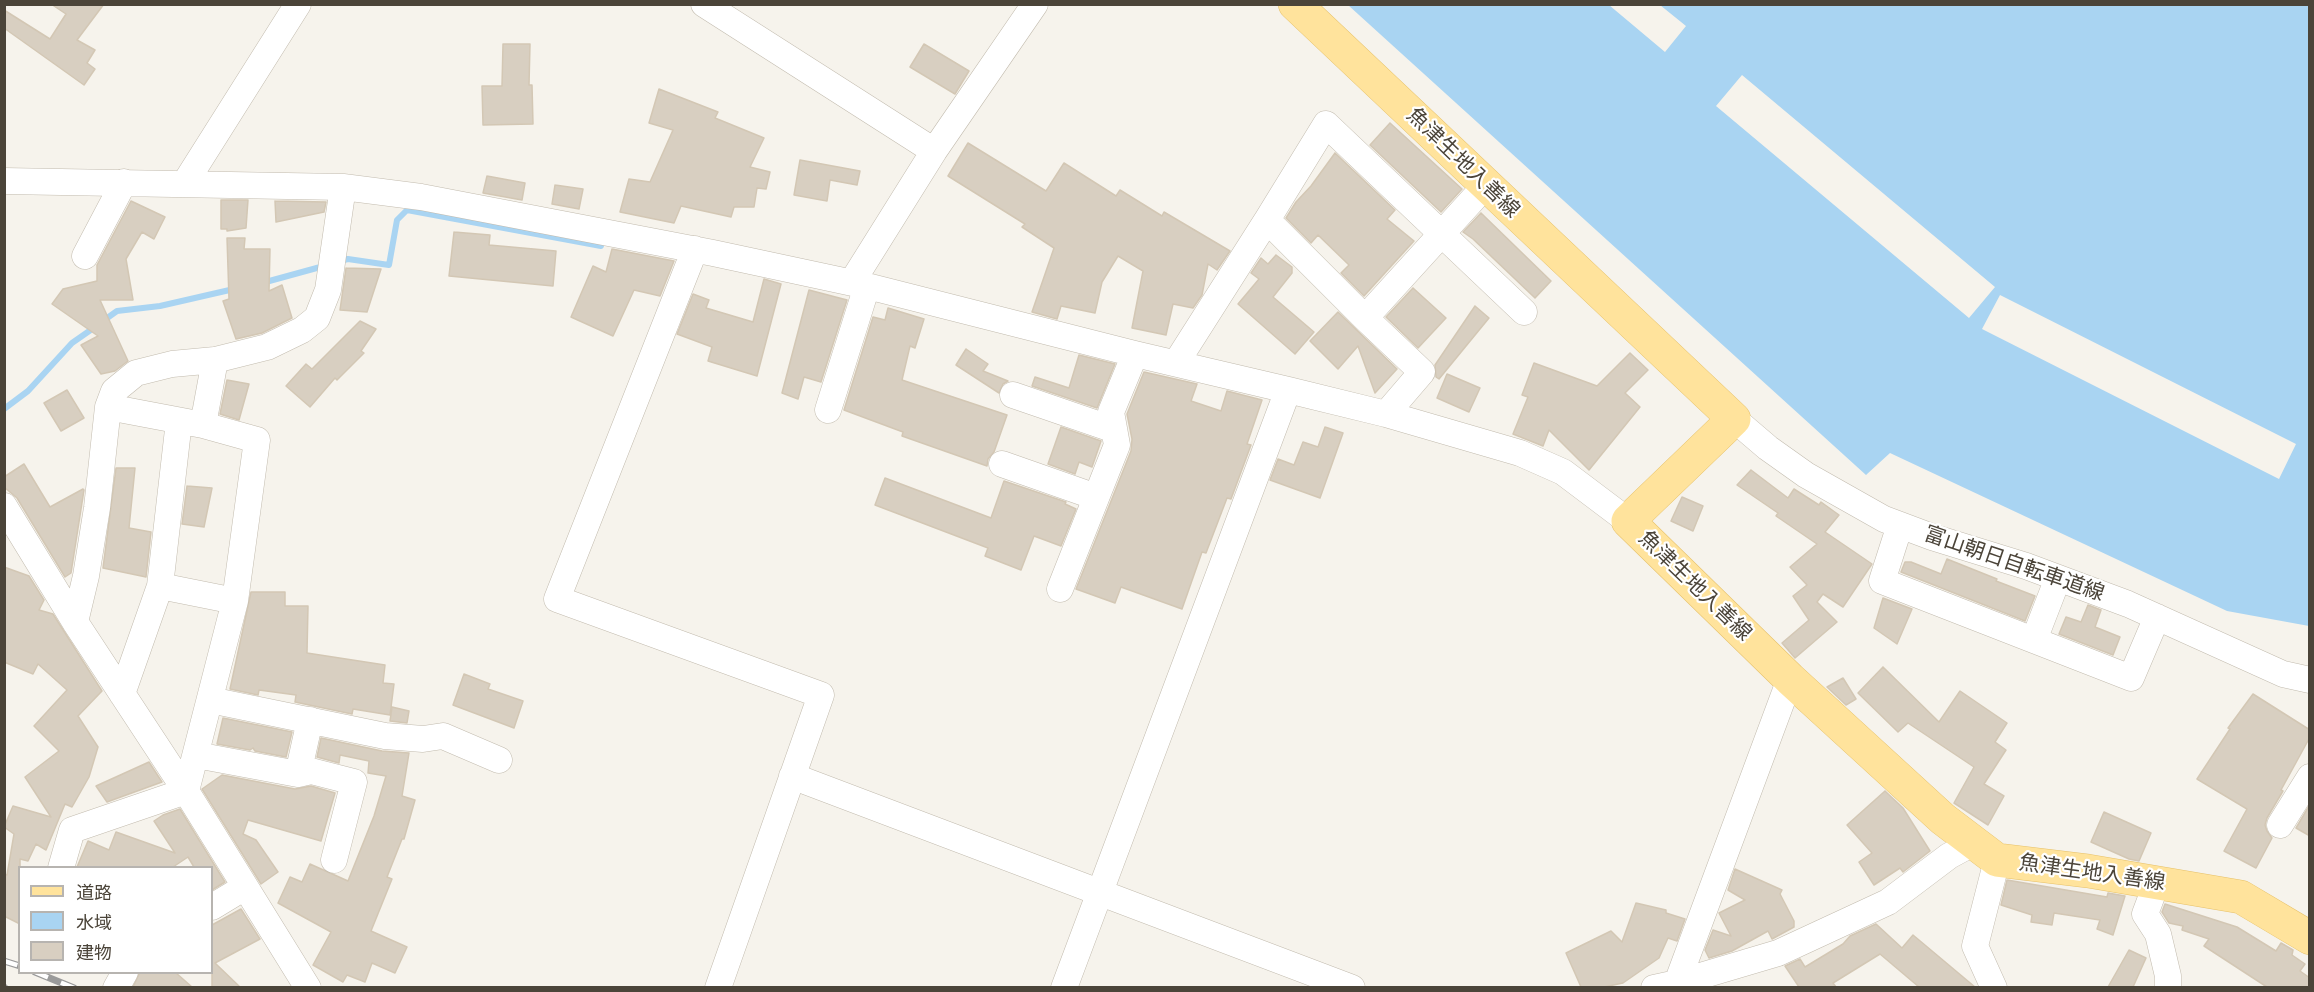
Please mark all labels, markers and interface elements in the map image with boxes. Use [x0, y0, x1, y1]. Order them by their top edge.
street label: 魚津生地入善線 [1401, 103, 1525, 223]
street label: 富山朝日自転車道線 [1921, 521, 2107, 607]
street label: 魚津生地入善線 [1633, 526, 1757, 646]
street label: 魚津生地入善線 [2017, 850, 2167, 896]
legend [18, 866, 213, 974]
text: 道路 [76, 882, 112, 903]
text: 水域 [76, 912, 112, 933]
text: 建物 [76, 942, 112, 963]

